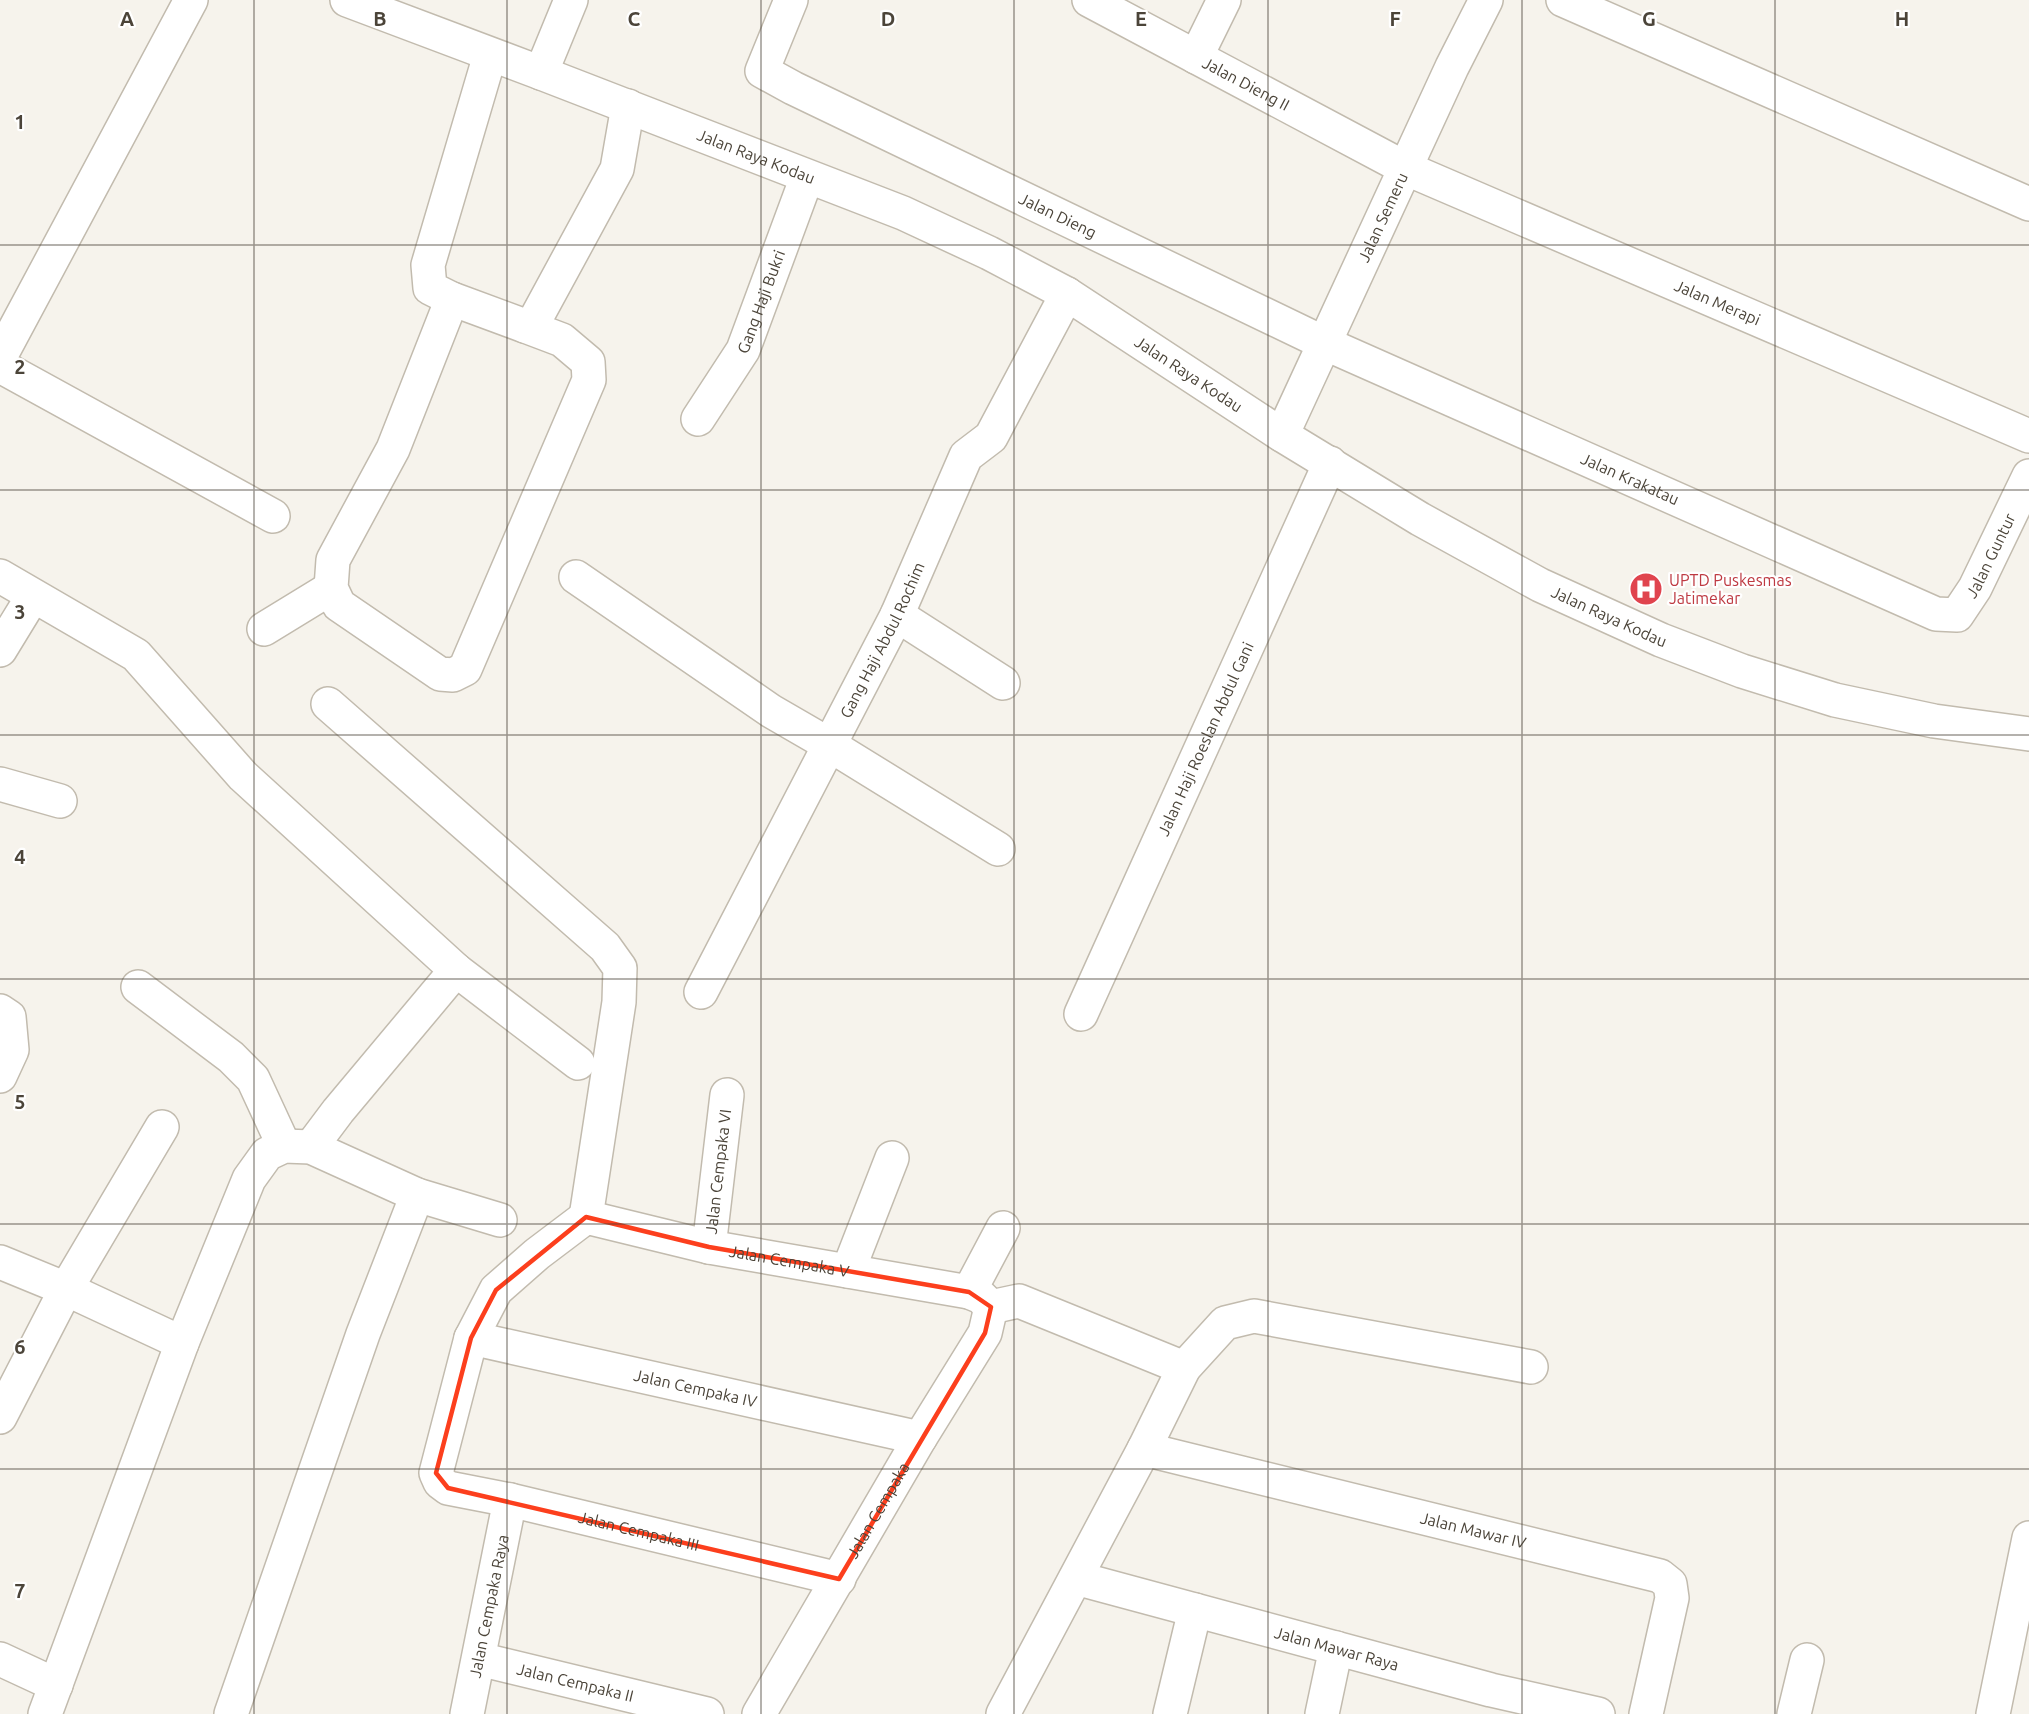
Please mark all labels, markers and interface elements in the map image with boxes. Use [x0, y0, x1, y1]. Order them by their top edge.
text: A [120, 7, 134, 30]
text: B [373, 7, 387, 30]
text: C [628, 7, 641, 30]
text: D [881, 7, 895, 30]
text: E [1135, 7, 1147, 30]
text: F [1389, 7, 1401, 30]
text: G [1642, 7, 1656, 30]
text: H [1895, 7, 1909, 30]
street label: Jalan Dieng II [1200, 53, 1293, 114]
text: 1 [14, 110, 26, 133]
street label: Jalan Raya Kodau [695, 125, 818, 187]
street label: Jalan Semeru [1354, 170, 1411, 265]
street label: Jalan Dieng [1016, 189, 1100, 241]
street label: Gang Haji Bukri [734, 247, 788, 356]
street label: Jalan Merapi [1672, 276, 1763, 329]
street label: Jalan Raya Kodau [1132, 332, 1246, 416]
text: 2 [14, 355, 26, 378]
street label: Jalan Krakatau [1578, 449, 1682, 508]
street label: Jalan Guntur [1962, 510, 2019, 601]
street label: Gang Haji Abdul Rochim [836, 559, 928, 721]
hospital icon: UPTD Puskesmas Jatimekar [1628, 571, 1664, 607]
place label: UPTD Puskesmas Jatimekar [1669, 571, 1792, 607]
street label: Jalan Raya Kodau [1549, 582, 1669, 650]
text: 3 [14, 600, 26, 623]
street label: Jalan Haji Roeslan Abdul Gani [1154, 639, 1257, 838]
text: 4 [14, 845, 26, 868]
text: 5 [14, 1090, 26, 1113]
street label: Jalan Cempaka VI [702, 1108, 734, 1235]
street label: Jalan Cempaka V [728, 1242, 851, 1280]
text: 6 [14, 1335, 26, 1358]
street label: Jalan Cempaka IV [632, 1366, 759, 1410]
street label: Jalan Cempaka [843, 1459, 913, 1561]
street label: Jalan Cempaka III [577, 1508, 701, 1554]
street label: Jalan Mawar IV [1418, 1508, 1528, 1552]
street label: Jalan Cempaka Raya [466, 1533, 512, 1679]
text: 7 [14, 1579, 26, 1602]
street label: Jalan Mawar Raya [1273, 1623, 1401, 1674]
street label: Jalan Cempaka II [515, 1659, 636, 1705]

